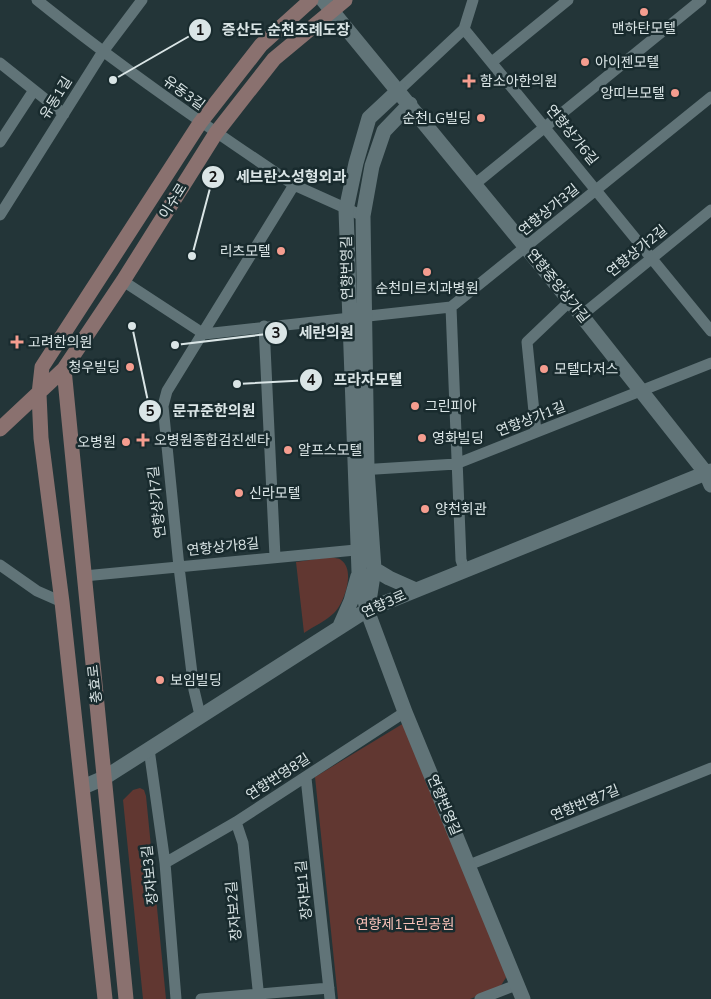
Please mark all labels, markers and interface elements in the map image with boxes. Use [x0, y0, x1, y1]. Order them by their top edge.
marker: 맨하탄모텔 [638, 6, 650, 18]
callout: 증산도 순천조례도장 [187, 15, 360, 45]
place label: 맨하탄모텔 [612, 19, 676, 38]
text: 1 [195, 20, 205, 40]
text: 증산도 순천조례도장 [222, 20, 350, 40]
place label: 아이젠모텔 [595, 53, 659, 72]
marker: 아이젠모텔 [579, 56, 591, 68]
street label: 유동3길 [159, 71, 209, 115]
place label: 함소아한의원 [480, 72, 557, 91]
street label: 유동1길 [35, 73, 77, 123]
marker: 함소아한의원 [462, 74, 476, 88]
place label: 앙띠브모텔 [601, 84, 665, 103]
marker: 앙띠브모텔 [669, 87, 681, 99]
street label: 연향상가6길 [542, 101, 602, 169]
place label: 순천LG빌딩 [402, 109, 471, 128]
marker: 순천LG빌딩 [475, 112, 487, 124]
callout: 세브란스성형외과 [201, 162, 356, 192]
text: 2 [208, 167, 218, 187]
text: 세브란스성형외과 [236, 167, 346, 187]
street label: 이수로 [155, 179, 191, 222]
street label: 연향상가3길 [515, 180, 583, 240]
street label: 연향상가2길 [603, 221, 671, 281]
street label: 연향번영길 [337, 236, 357, 300]
place label: 리츠모텔 [219, 242, 271, 261]
marker: 리츠모텔 [275, 245, 287, 257]
street label: 연향중앙상가길 [522, 245, 594, 327]
marker: 순천미르치과병원 [421, 266, 433, 278]
place label: 순천미르치과병원 [375, 279, 479, 298]
callout: 세란의원 [263, 318, 363, 348]
text: 3 [271, 323, 281, 343]
text: 세란의원 [298, 323, 354, 343]
place label: 고려한의원 [28, 333, 92, 352]
marker: 고려한의원 [10, 335, 24, 349]
place label: 청우빌딩 [68, 358, 120, 377]
place label: 모텔다저스 [554, 360, 619, 379]
marker: 청우빌딩 [124, 361, 136, 373]
marker: 모텔다저스 [538, 363, 550, 375]
callout: 프라자모텔 [298, 365, 412, 395]
text: 4 [306, 370, 316, 390]
text: 프라자모텔 [333, 370, 403, 390]
callout: 문규준한의원 [138, 396, 266, 426]
place label: 그린피아 [425, 397, 477, 416]
street label: 연향상가1길 [494, 397, 568, 441]
marker: 그린피아 [409, 400, 421, 412]
text: 5 [145, 401, 155, 421]
text: 문규준한의원 [173, 401, 255, 421]
place label: 영화빌딩 [432, 429, 484, 448]
place label: 오병원종합검진센타 [154, 431, 270, 450]
marker: 영화빌딩 [416, 432, 428, 444]
place label: 오병원 [77, 433, 116, 452]
marker: 오병원종합검진센타 [136, 433, 150, 447]
marker: 오병원 [120, 436, 132, 448]
place label: 알프스모텔 [298, 441, 362, 460]
marker: 알프스모텔 [282, 444, 294, 456]
street label: 연향상가7길 [144, 465, 170, 539]
place label: 신라모텔 [249, 484, 301, 503]
marker: 신라모텔 [233, 487, 245, 499]
place label: 양천회관 [435, 500, 487, 519]
marker: 양천회관 [419, 503, 431, 515]
street label: 연향상가8길 [186, 534, 260, 560]
street label: 연향3로 [359, 586, 409, 622]
street label: 충효로 [84, 664, 106, 704]
place label: 보임빌딩 [170, 671, 222, 690]
marker: 보임빌딩 [154, 674, 166, 686]
street label: 연향번영8길 [242, 749, 314, 805]
street label: 연향번영길 [423, 772, 465, 838]
street label: 연향번영7길 [548, 781, 622, 825]
street label: 장자보3길 [137, 844, 163, 906]
street label: 장자보1길 [291, 859, 317, 921]
street label: 장자보2길 [222, 880, 246, 942]
park label: 연향제1근린공원 [356, 915, 454, 934]

